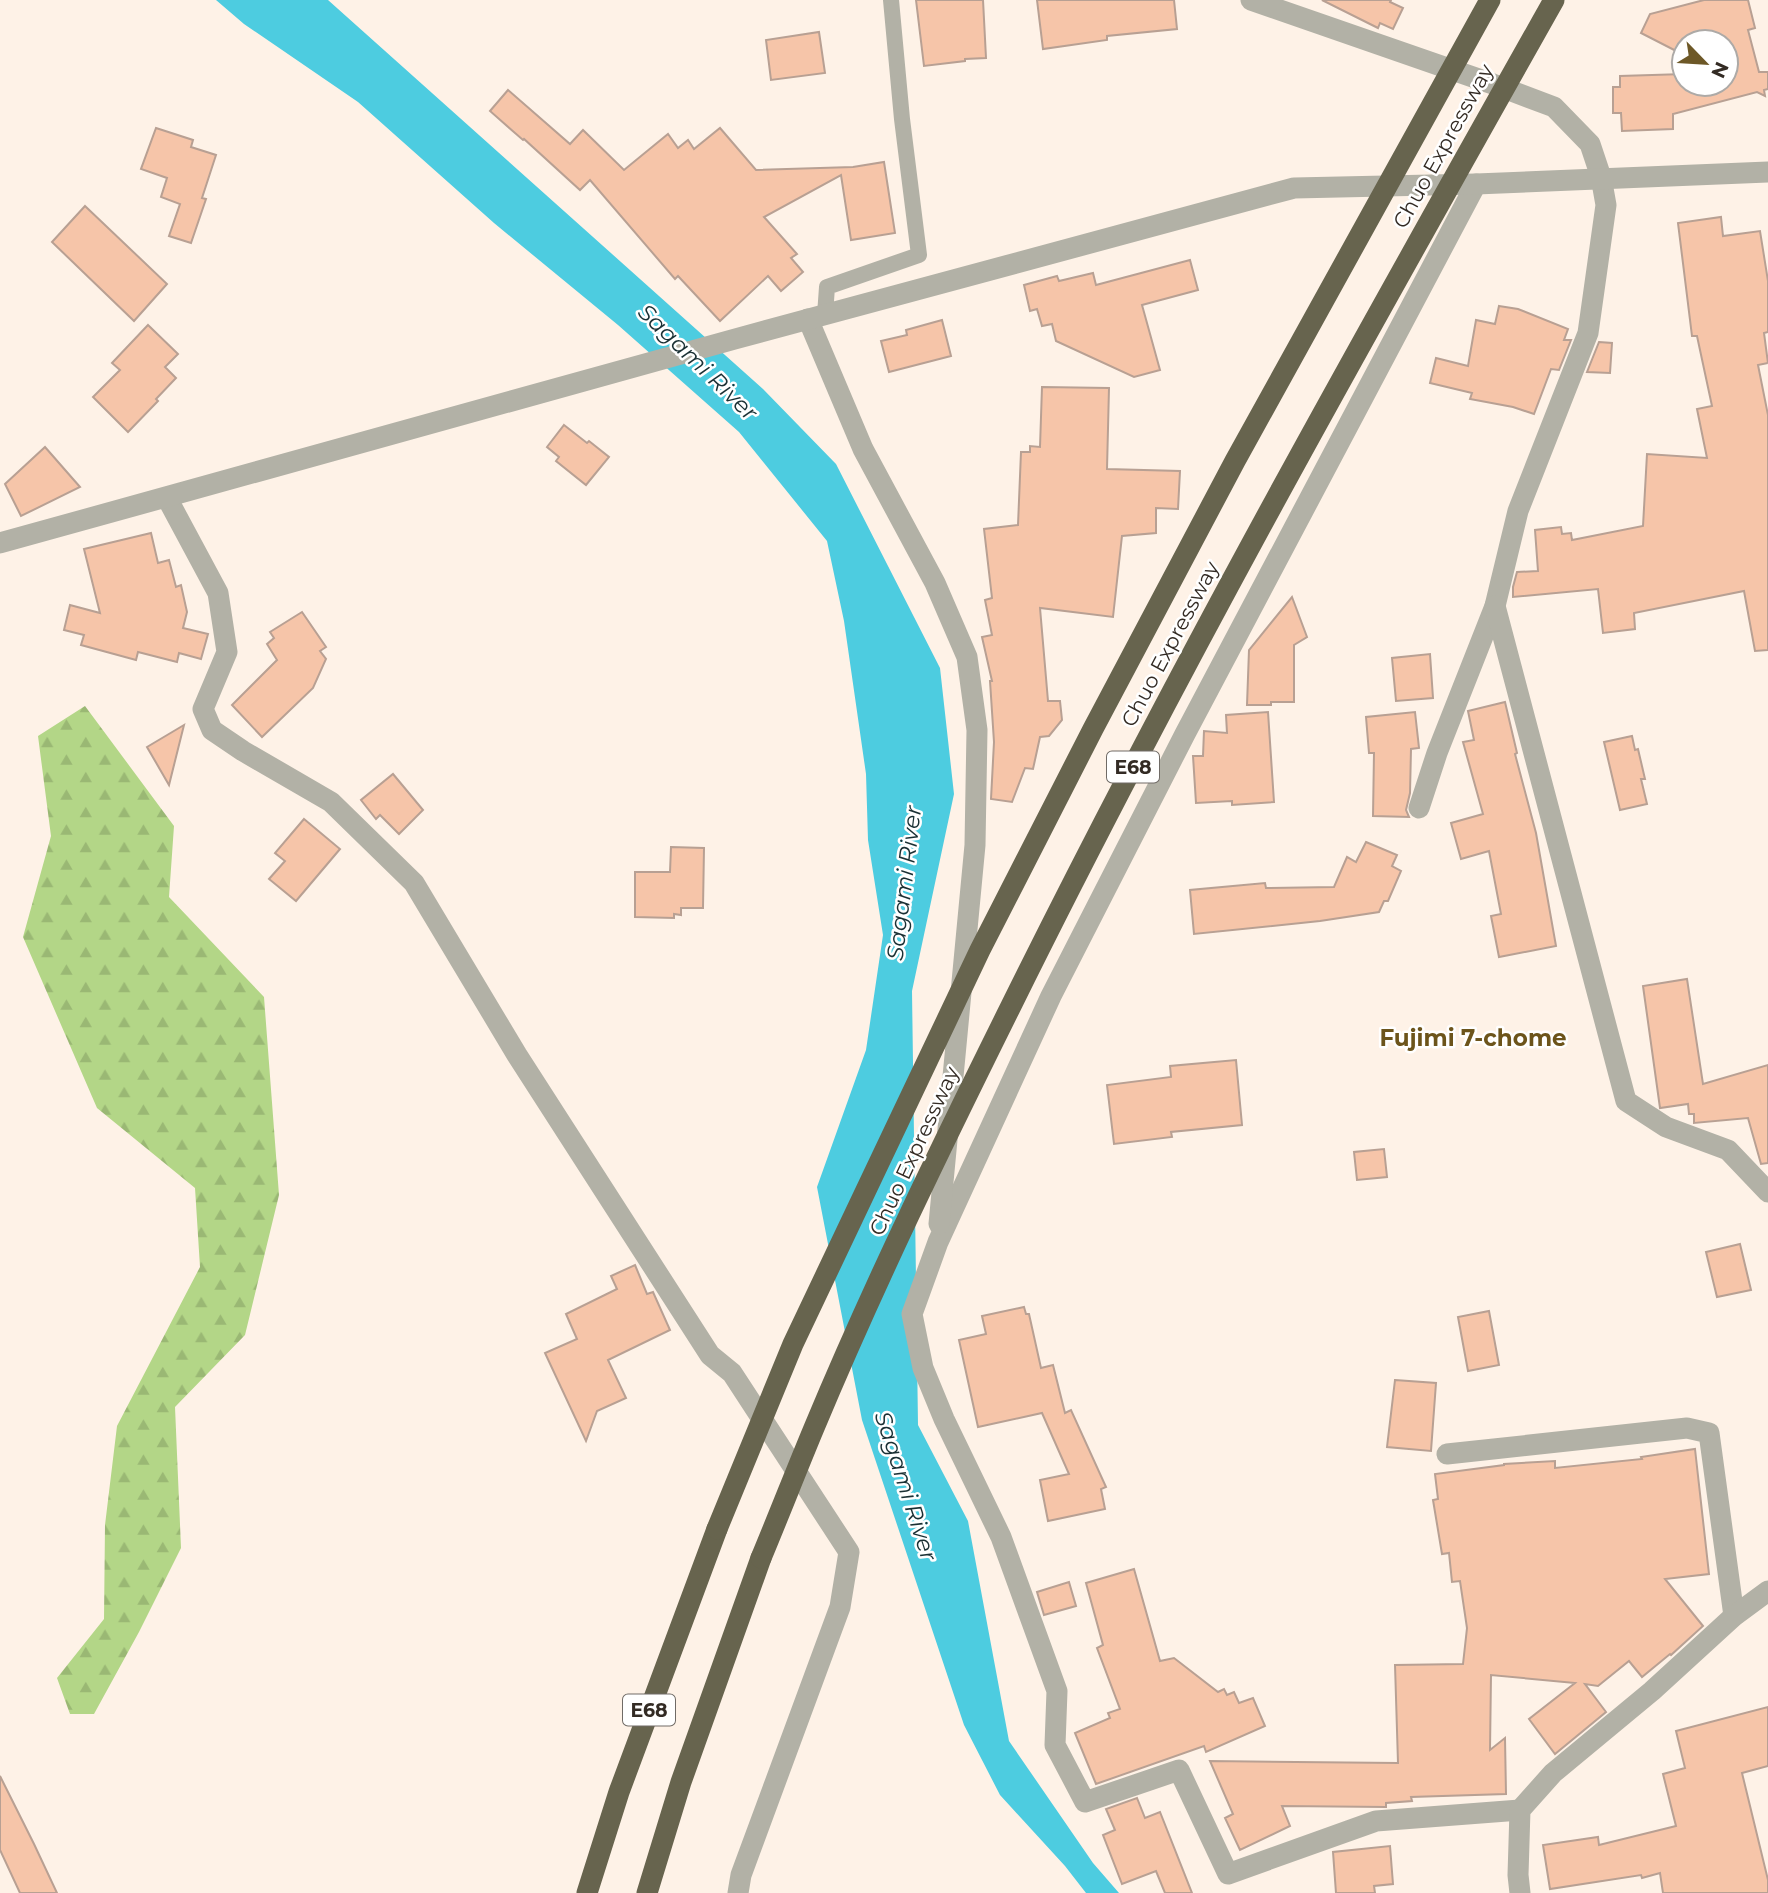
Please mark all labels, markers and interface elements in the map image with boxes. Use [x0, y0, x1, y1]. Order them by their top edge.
north arrow [1670, 28, 1740, 98]
text: N [1706, 58, 1734, 82]
street label: Chuo Expressway [1388, 59, 1499, 232]
water label: Sagami River [632, 298, 764, 427]
street label: Chuo Expressway [1116, 557, 1224, 731]
road number: E68 [1107, 752, 1159, 782]
water label: Sagami River [881, 803, 927, 962]
district label: Fujimi 7-chome [1379, 1024, 1567, 1052]
street label: Chuo Expressway [864, 1062, 964, 1239]
water label: Sagami River [869, 1408, 944, 1565]
road number: E68 [623, 1694, 675, 1726]

